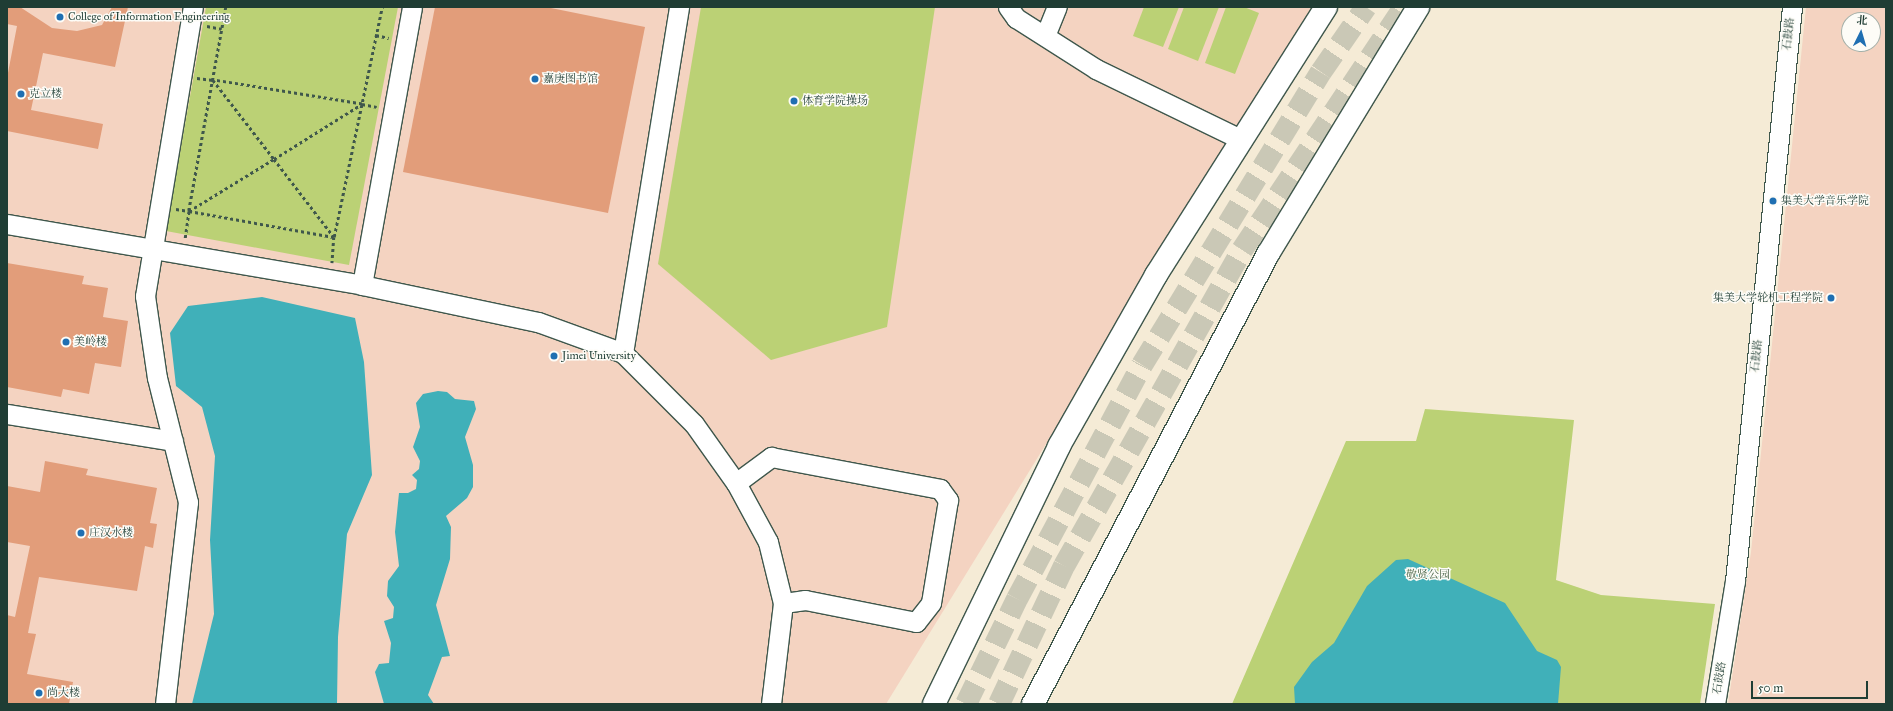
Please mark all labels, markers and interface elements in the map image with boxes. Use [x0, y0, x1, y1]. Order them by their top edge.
place label: College of Information Engineering [68, 10, 229, 24]
marker: College of Information Engineering [55, 12, 65, 22]
north arrow [1841, 12, 1881, 52]
text: 北 [1856, 14, 1868, 27]
street label: 石鼓路 [1781, 17, 1797, 51]
place label: 嘉庚图书馆 [543, 72, 598, 86]
marker: 嘉庚图书馆 [530, 74, 540, 84]
place label: 克立楼 [29, 87, 62, 101]
marker: 克立楼 [16, 89, 26, 99]
place label: 体育学院操场 [802, 94, 868, 108]
marker: 体育学院操场 [789, 96, 799, 106]
place label: 集美大学音乐学院 [1781, 194, 1869, 208]
marker: 集美大学音乐学院 [1768, 196, 1778, 206]
place label: 集美大学轮机工程学院 [1713, 291, 1823, 305]
marker: 集美大学轮机工程学院 [1826, 293, 1836, 303]
place label: 美岭楼 [74, 335, 107, 349]
marker: 美岭楼 [61, 337, 71, 347]
street label: 石鼓路 [1749, 339, 1765, 373]
place label: Jimei University [562, 349, 636, 363]
marker: Jimei University [549, 351, 559, 361]
place label: 庄汉水楼 [89, 526, 133, 540]
marker: 庄汉水楼 [76, 528, 86, 538]
park label: 敬贤公园 [1406, 568, 1450, 582]
street label: 石鼓路 [1711, 661, 1729, 695]
scale bar [1753, 673, 1870, 699]
text: 50 m [1758, 681, 1783, 695]
place label: 尚大楼 [47, 686, 80, 700]
marker: 尚大楼 [34, 688, 44, 698]

